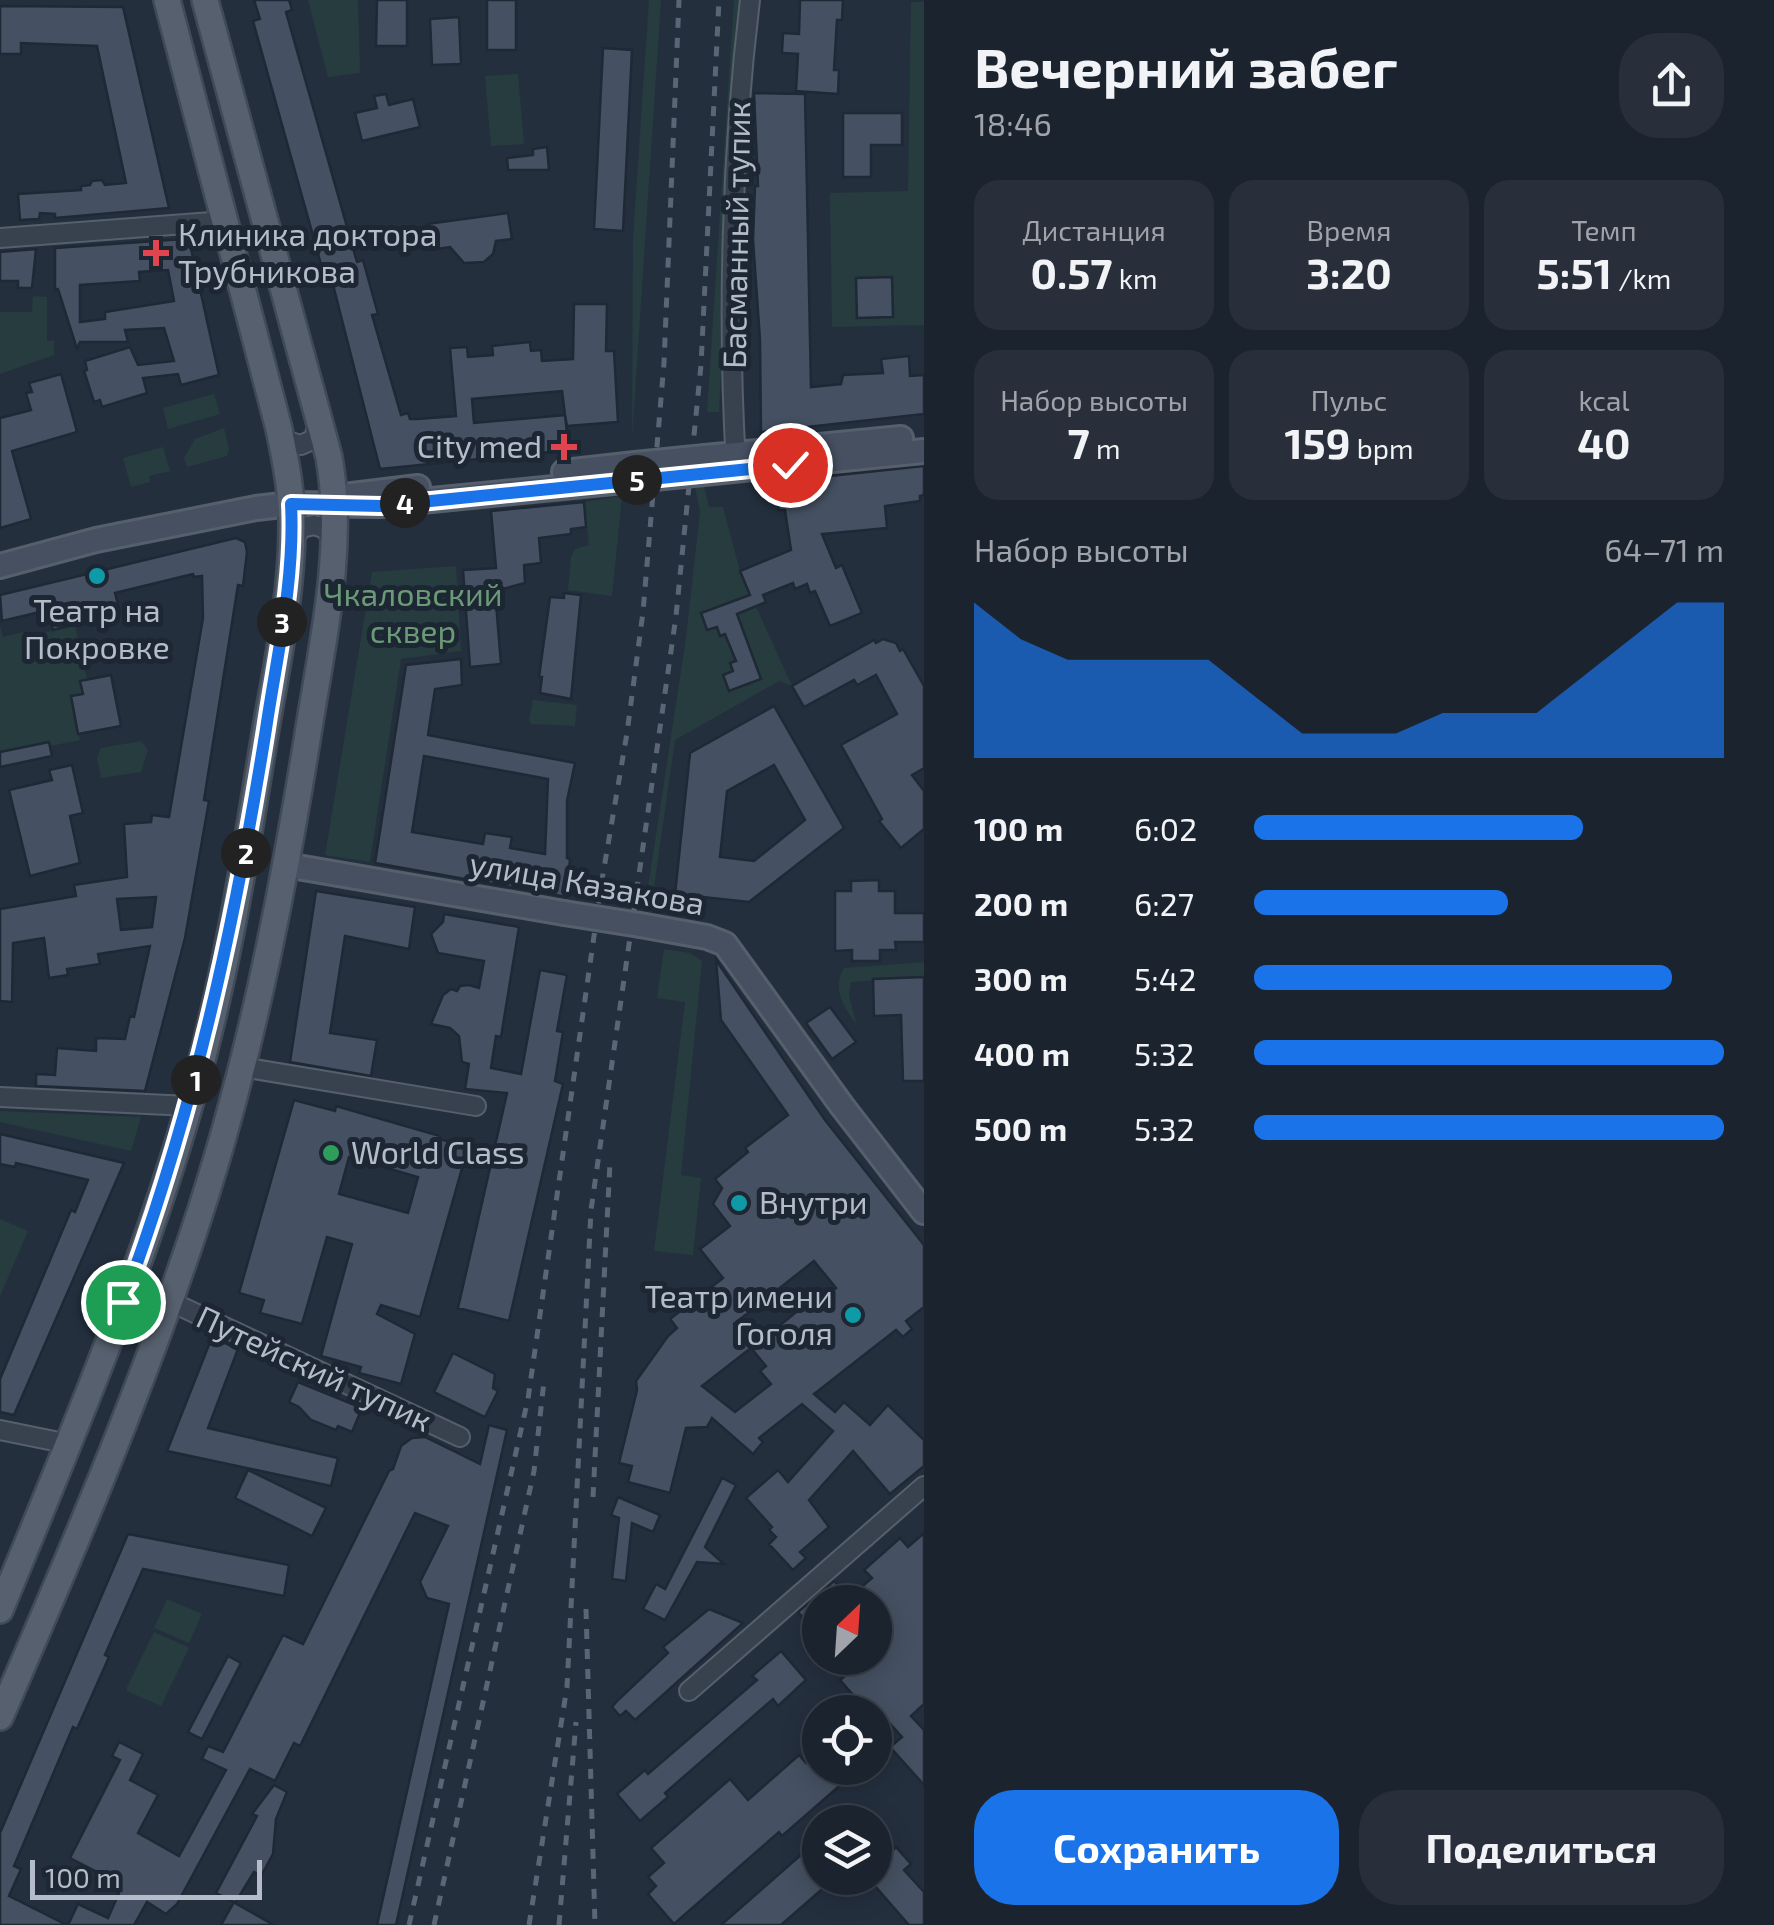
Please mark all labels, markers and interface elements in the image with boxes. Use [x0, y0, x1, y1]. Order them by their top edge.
text: Вечерний забег [974, 33, 1398, 99]
button: share [1619, 33, 1724, 138]
street label: Басманный тупик [714, 101, 757, 369]
text: 18:46 [974, 104, 1052, 142]
text: Дистанция [1022, 213, 1166, 247]
text: Время [1307, 213, 1391, 247]
text: Темп [1571, 213, 1637, 247]
place label: Клиника доктора Трубникова [178, 214, 437, 290]
marker: Клиника доктора Трубникова [143, 240, 169, 266]
text: 0.57 [1030, 247, 1113, 297]
text: 3:20 [1306, 247, 1392, 297]
text: 5:51 [1537, 247, 1612, 297]
text: km [1113, 261, 1158, 295]
text: /km [1612, 261, 1671, 295]
text: Набор высоты [1000, 383, 1188, 417]
text: Пульс [1311, 383, 1387, 417]
text: kcal [1578, 383, 1630, 417]
text: 7 [1068, 417, 1090, 467]
text: 159 [1284, 417, 1351, 467]
text: 40 [1577, 417, 1631, 467]
pin [748, 423, 833, 508]
place label: City med [417, 426, 542, 464]
text: m [1090, 431, 1120, 465]
text: bpm [1351, 431, 1414, 465]
marker: City med [551, 434, 577, 460]
icon: check [763, 438, 818, 493]
pin: 5 [612, 455, 662, 505]
text: 5 [629, 463, 645, 497]
pin: 4 [380, 478, 430, 528]
text: 4 [396, 486, 414, 520]
text: Набор высоты [974, 530, 1189, 568]
text: 64–71 m [1604, 530, 1724, 568]
marker: Театр на Покровке [86, 565, 108, 587]
park label: Чкаловский сквер [323, 574, 503, 649]
place label: Театр на Покровке [24, 590, 170, 665]
pin: 3 [257, 597, 307, 647]
text: 3 [274, 605, 290, 639]
text: 100 m [974, 809, 1063, 847]
text: 6:02 [1134, 809, 1197, 847]
pin: 2 [221, 828, 271, 878]
text: 2 [238, 836, 254, 870]
street label: улица Казакова [467, 843, 708, 922]
text: 200 m [974, 884, 1068, 922]
text: 6:27 [1134, 884, 1194, 922]
text: 300 m [974, 959, 1068, 997]
text: 5:42 [1134, 959, 1196, 997]
text: 400 m [974, 1034, 1070, 1072]
text: 5:32 [1134, 1034, 1194, 1072]
pin: 1 [171, 1055, 221, 1105]
text: 1 [190, 1063, 202, 1097]
text: 500 m [974, 1109, 1067, 1147]
text: 5:32 [1134, 1109, 1194, 1147]
place label: World Class [351, 1132, 525, 1170]
marker: World Class [320, 1142, 342, 1164]
place label: Внутри [759, 1182, 868, 1221]
marker: Внутри [728, 1192, 750, 1214]
pin [81, 1260, 166, 1345]
icon: arrive [96, 1275, 151, 1330]
place label: Театр имени Гоголя [644, 1276, 833, 1351]
street label: Путейский тупик [191, 1296, 438, 1439]
marker: Театр имени Гоголя [842, 1304, 864, 1326]
north arrow [802, 1585, 892, 1675]
map controls [802, 1585, 892, 1895]
button: locate [802, 1695, 892, 1785]
button: Сохранить [974, 1790, 1339, 1905]
button: Поделиться [1359, 1790, 1724, 1905]
button: layers [802, 1805, 892, 1895]
scale bar [30, 1855, 262, 1900]
text: 100 m [45, 1860, 121, 1894]

